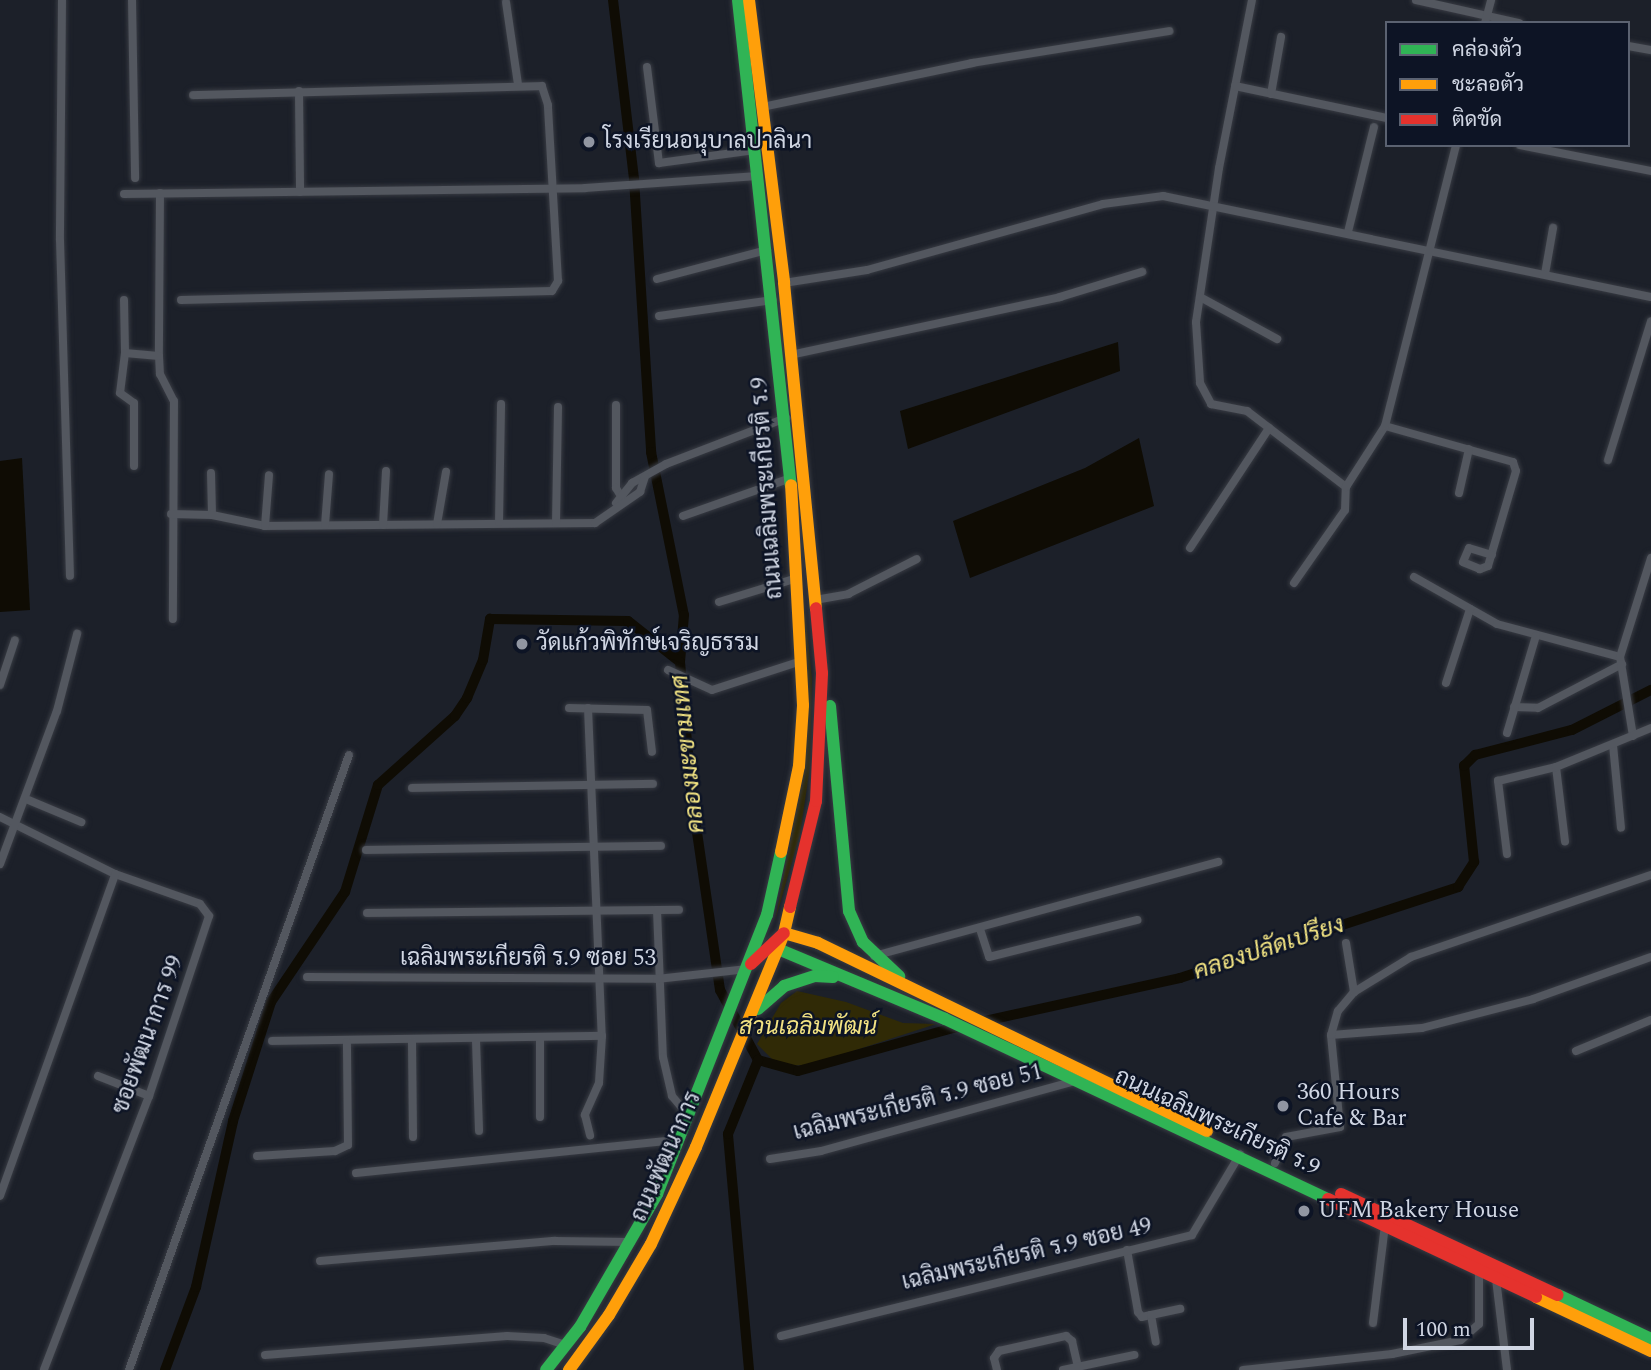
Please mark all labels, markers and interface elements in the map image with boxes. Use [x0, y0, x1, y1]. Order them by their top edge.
legend [1385, 21, 1630, 147]
text: คล่องตัว [1452, 34, 1522, 66]
text: ชะลอตัว [1452, 69, 1524, 101]
text: ติดขัด [1452, 104, 1502, 136]
place label: โรงเรียนอนุบาลปาลินา [603, 128, 812, 156]
marker: โรงเรียนอนุบาลปาลินา [581, 134, 597, 150]
street label: ถนนเฉลิมพระเกียรติ ร.9 [746, 376, 790, 600]
place label: วัดแก้วพิทักษ์เจริญธรรม [536, 630, 759, 658]
marker: วัดแก้วพิทักษ์เจริญธรรม [514, 636, 530, 652]
water label: คลองมะขามเทศ [666, 673, 712, 835]
water label: คลองปลัดเปรียง [1190, 911, 1348, 987]
street label: เฉลิมพระเกียรติ ร.9 ซอย 53 [400, 945, 656, 973]
street label: ซอยพัฒนาการ 99 [108, 952, 190, 1118]
park label: สวนเฉลิมพัฒน์ [739, 1014, 877, 1042]
street label: เฉลิมพระเกียรติ ร.9 ซอย 51 [791, 1059, 1045, 1147]
street label: ถนนเฉลิมพระเกียรติ ร.9 [1110, 1063, 1324, 1183]
place label: 360 Hours Cafe & Bar [1297, 1079, 1407, 1133]
street label: ถนนพัฒนาการ [626, 1088, 708, 1226]
marker: 360 Hours Cafe & Bar [1275, 1098, 1291, 1114]
place label: UFM Bakery House [1318, 1197, 1519, 1225]
marker: UFM Bakery House [1296, 1203, 1312, 1219]
street label: เฉลิมพระเกียรติ ร.9 ซอย 49 [899, 1213, 1155, 1297]
scale bar [1406, 1304, 1537, 1348]
text: 100 m [1416, 1314, 1471, 1346]

